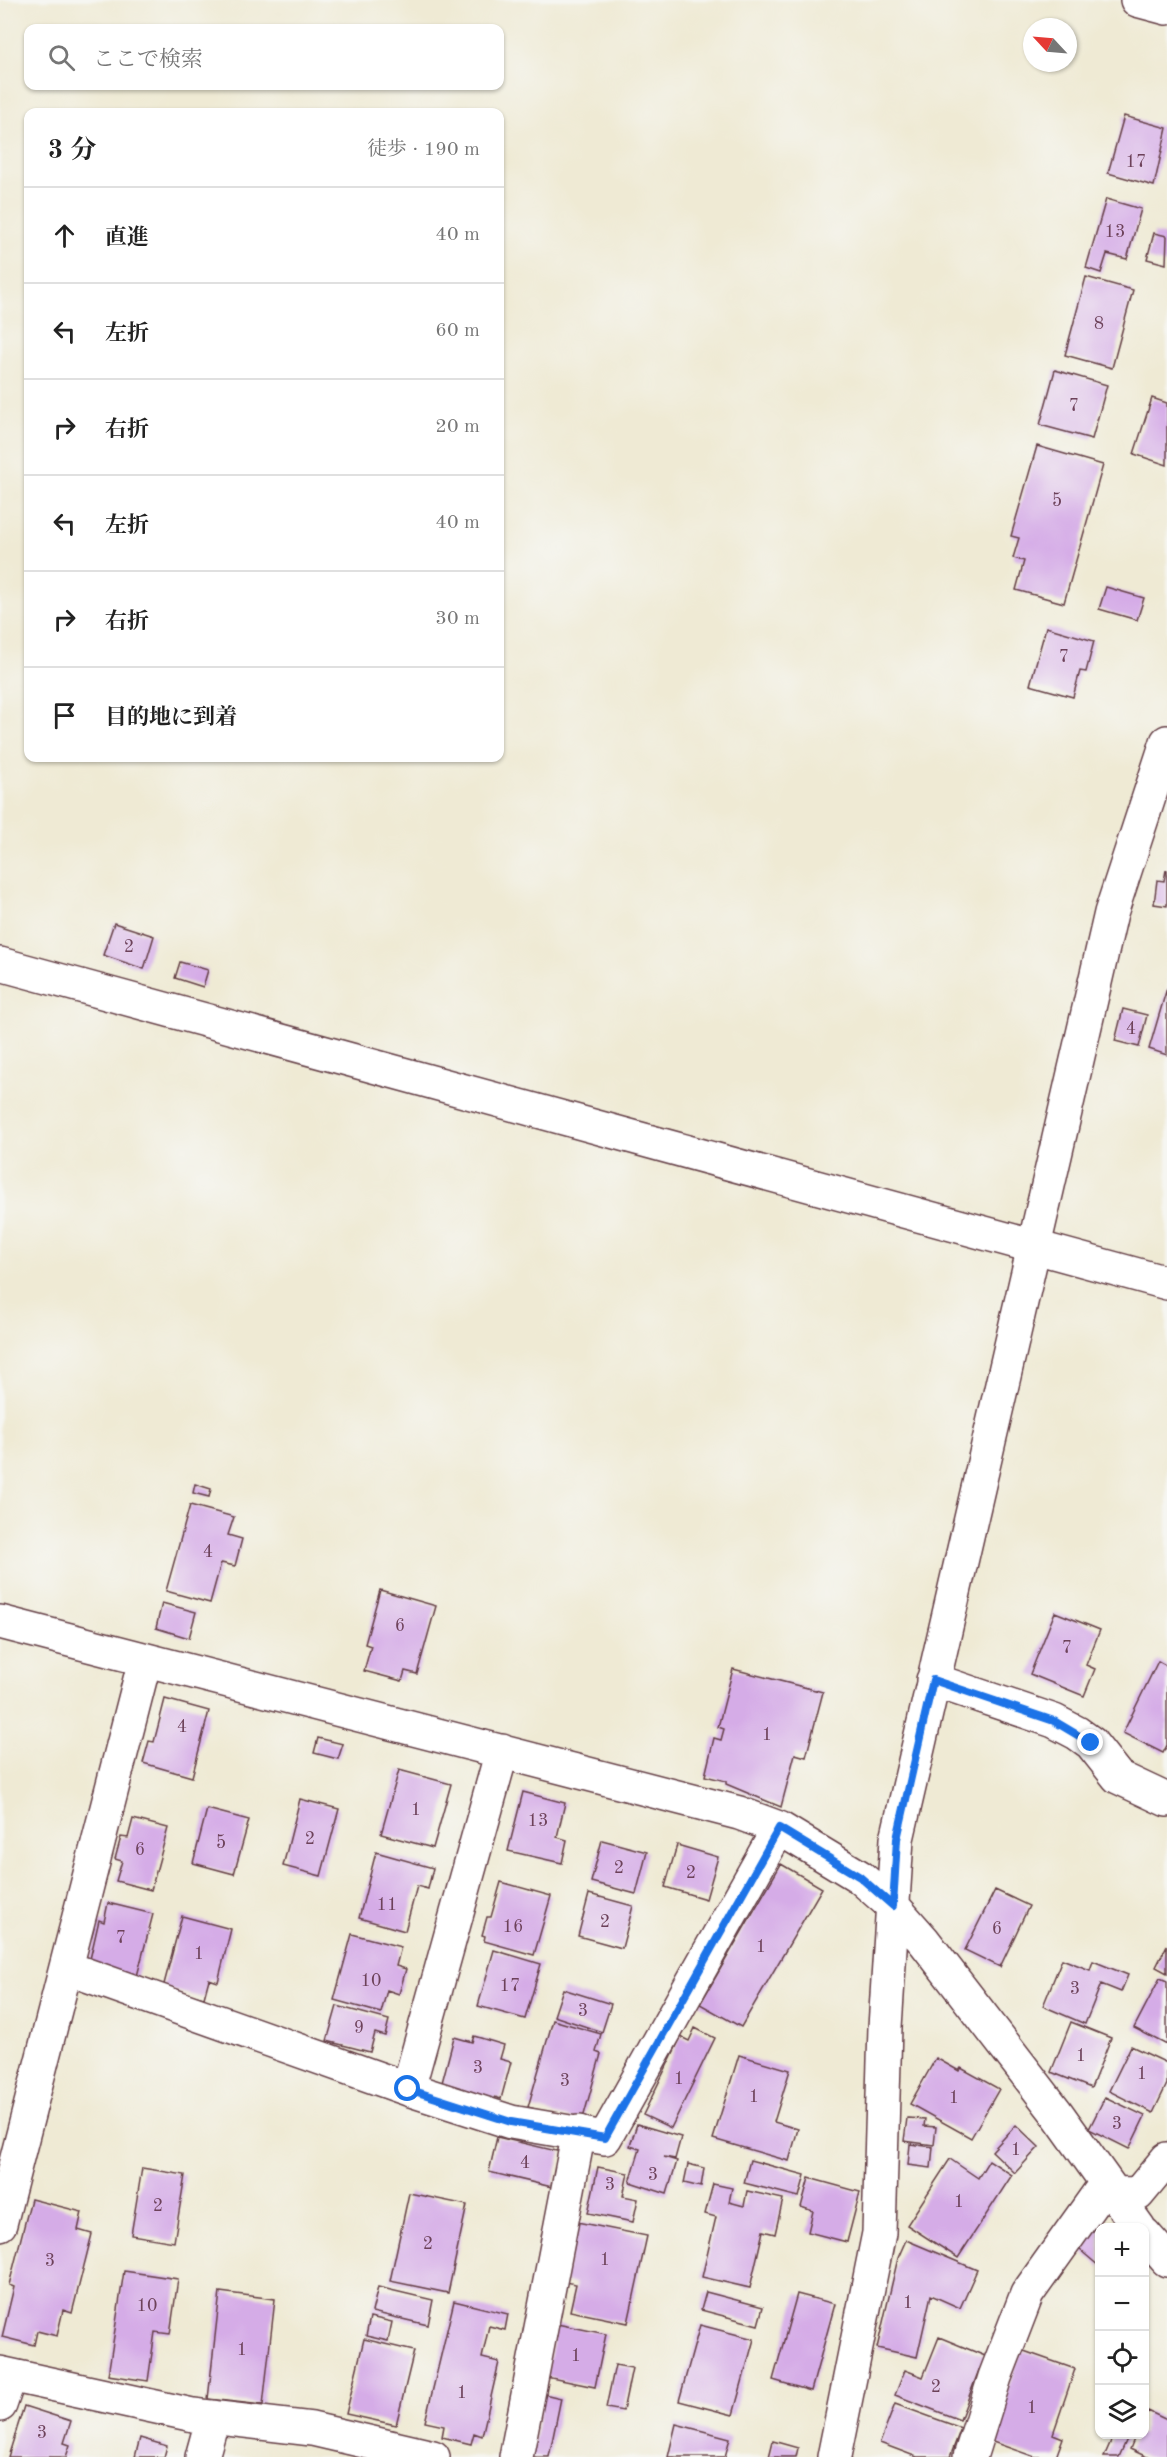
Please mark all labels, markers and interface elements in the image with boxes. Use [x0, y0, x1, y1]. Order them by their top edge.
north arrow [1023, 18, 1077, 72]
search box [24, 24, 504, 90]
icon: search [45, 41, 78, 74]
text: ここで検索 [93, 49, 203, 71]
text: 3 分 [48, 138, 96, 164]
text: 徒歩 · 190 m [367, 140, 480, 160]
house number: 17 [1126, 153, 1146, 171]
icon: ahead [48, 219, 81, 252]
house number: 13 [1105, 223, 1125, 241]
text: 40 m [435, 225, 480, 245]
text: 直進 [105, 227, 149, 249]
icon: left [48, 315, 81, 348]
house number: 8 [1094, 315, 1104, 333]
text: 60 m [435, 321, 480, 341]
text: 左折 [105, 323, 149, 345]
house number: 7 [1069, 397, 1079, 415]
icon: right [48, 411, 81, 444]
text: 20 m [435, 417, 480, 437]
text: 右折 [105, 419, 149, 441]
house number: 5 [1052, 492, 1062, 510]
icon: left [48, 507, 81, 540]
text: 40 m [435, 513, 480, 533]
text: 左折 [105, 515, 149, 537]
icon: right [48, 603, 81, 636]
text: 30 m [435, 609, 480, 629]
text: 右折 [105, 611, 149, 633]
house number: 7 [1059, 648, 1069, 666]
icon: arrive [48, 699, 81, 732]
text: 目的地に到着 [105, 707, 237, 729]
house number: 2 [124, 938, 134, 956]
house number: 4 [1126, 1020, 1136, 1038]
house number: 4 [203, 1543, 213, 1561]
house number: 6 [395, 1617, 405, 1635]
house number: 7 [1062, 1639, 1072, 1657]
house number: 4 [177, 1718, 187, 1736]
house number: 1 [762, 1726, 772, 1744]
route end [1077, 1729, 1103, 1755]
house number: 1 [411, 1801, 421, 1819]
house number: 13 [528, 1812, 548, 1830]
house number: 2 [305, 1830, 315, 1848]
house number: 5 [216, 1834, 226, 1852]
house number: 6 [135, 1841, 145, 1859]
house number: 2 [614, 1859, 624, 1877]
house number: 2 [686, 1864, 696, 1882]
house number: 11 [377, 1896, 397, 1914]
house number: 2 [600, 1913, 610, 1931]
house number: 16 [503, 1918, 523, 1936]
house number: 6 [992, 1920, 1002, 1938]
house number: 7 [116, 1929, 126, 1947]
house number: 1 [756, 1938, 766, 1956]
house number: 1 [194, 1945, 204, 1963]
house number: 10 [361, 1972, 381, 1990]
house number: 17 [500, 1977, 520, 1995]
house number: 3 [1070, 1980, 1080, 1998]
house number: 3 [578, 2002, 588, 2020]
house number: 9 [354, 2019, 364, 2037]
house number: 1 [1076, 2047, 1086, 2065]
house number: 3 [473, 2059, 483, 2077]
house number: 1 [1137, 2065, 1147, 2083]
house number: 1 [674, 2070, 684, 2088]
house number: 3 [560, 2072, 570, 2090]
route start [394, 2075, 420, 2101]
house number: 1 [749, 2088, 759, 2106]
house number: 1 [949, 2089, 959, 2107]
house number: 3 [1112, 2115, 1122, 2133]
house number: 1 [1011, 2141, 1021, 2159]
house number: 4 [520, 2154, 530, 2172]
house number: 3 [648, 2166, 658, 2184]
house number: 3 [605, 2176, 615, 2194]
house number: 1 [954, 2193, 964, 2211]
house number: 2 [153, 2197, 163, 2215]
map controls [1095, 2223, 1149, 2439]
button: + [1095, 2223, 1149, 2277]
house number: 2 [423, 2235, 433, 2253]
house number: 1 [600, 2251, 610, 2269]
house number: 3 [45, 2252, 55, 2270]
button: − [1095, 2277, 1149, 2331]
house number: 1 [903, 2294, 913, 2312]
house number: 10 [137, 2297, 157, 2315]
button: locate [1095, 2331, 1149, 2385]
house number: 1 [237, 2341, 247, 2359]
house number: 1 [571, 2347, 581, 2365]
house number: 2 [931, 2378, 941, 2396]
house number: 1 [457, 2384, 467, 2402]
button: layers [1095, 2385, 1149, 2439]
house number: 1 [1027, 2399, 1037, 2417]
house number: 3 [37, 2424, 47, 2442]

